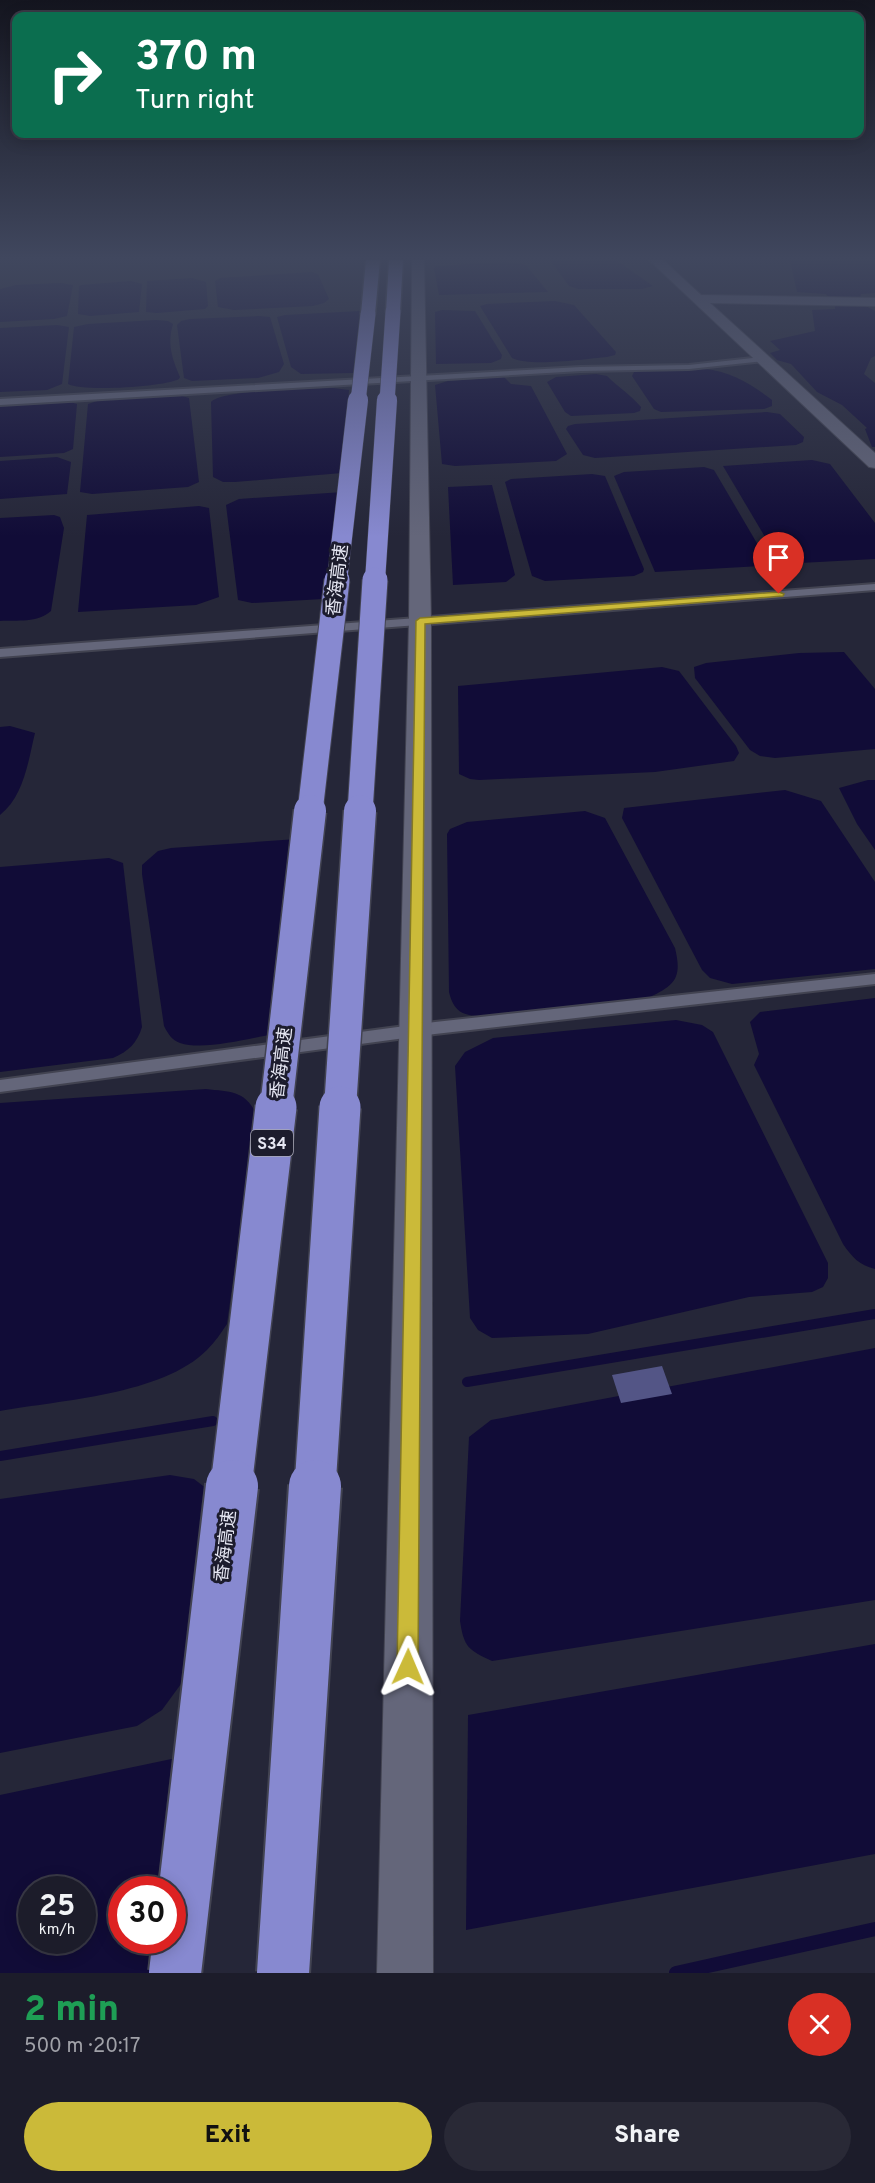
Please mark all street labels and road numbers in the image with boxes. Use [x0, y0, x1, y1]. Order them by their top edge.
street label: 香海高速 [323, 543, 354, 617]
street label: 香海高速 [267, 1026, 298, 1100]
road number: S34 [251, 1130, 293, 1156]
street label: 香海高速 [211, 1509, 242, 1583]

